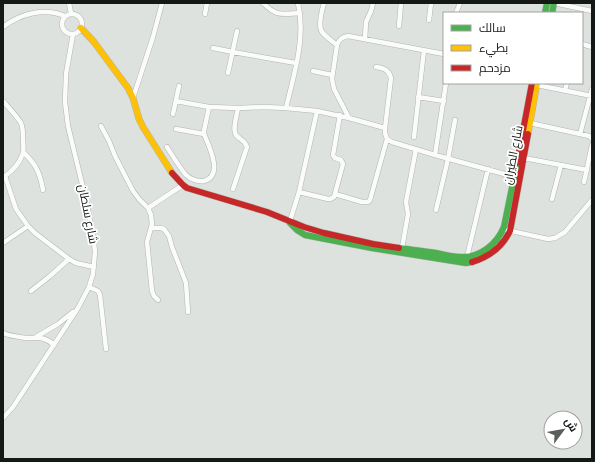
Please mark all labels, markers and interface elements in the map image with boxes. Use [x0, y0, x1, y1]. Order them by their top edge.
legend [443, 12, 583, 84]
text: سالك [479, 21, 506, 35]
text: بطيء [479, 41, 508, 58]
text: مزدحم [479, 61, 511, 76]
street label: شارع الطيران [500, 124, 527, 186]
street label: شارع سلطان [74, 183, 101, 245]
north arrow [543, 410, 583, 450]
text: ش [562, 416, 580, 434]

